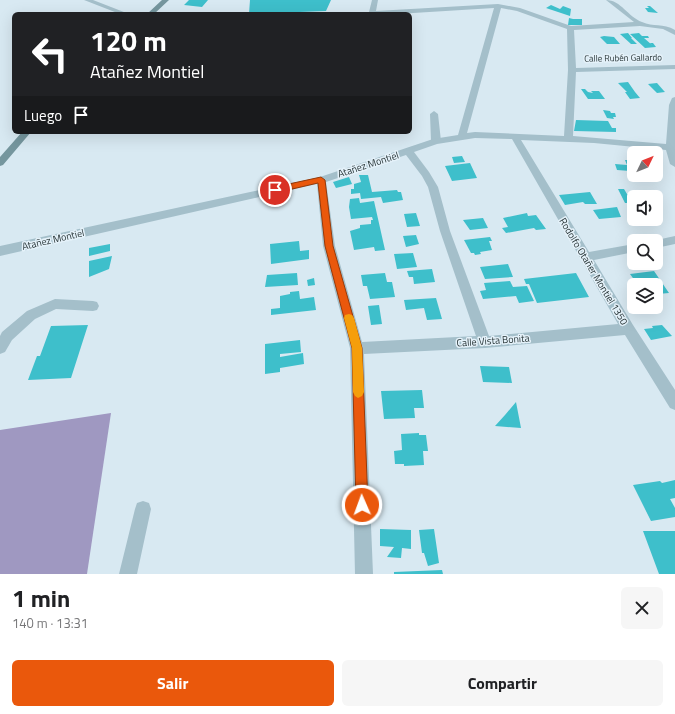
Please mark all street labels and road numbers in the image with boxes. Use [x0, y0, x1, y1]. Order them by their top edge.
street label: Calle Rubén Gallardo [584, 50, 662, 65]
street label: Atañez Montiel [336, 148, 401, 181]
street label: Rodolfo Otañer Montiel 1350 [556, 215, 632, 328]
street label: Atañez Montiel [20, 225, 86, 254]
street label: Calle Vista Bonita [456, 330, 530, 351]

